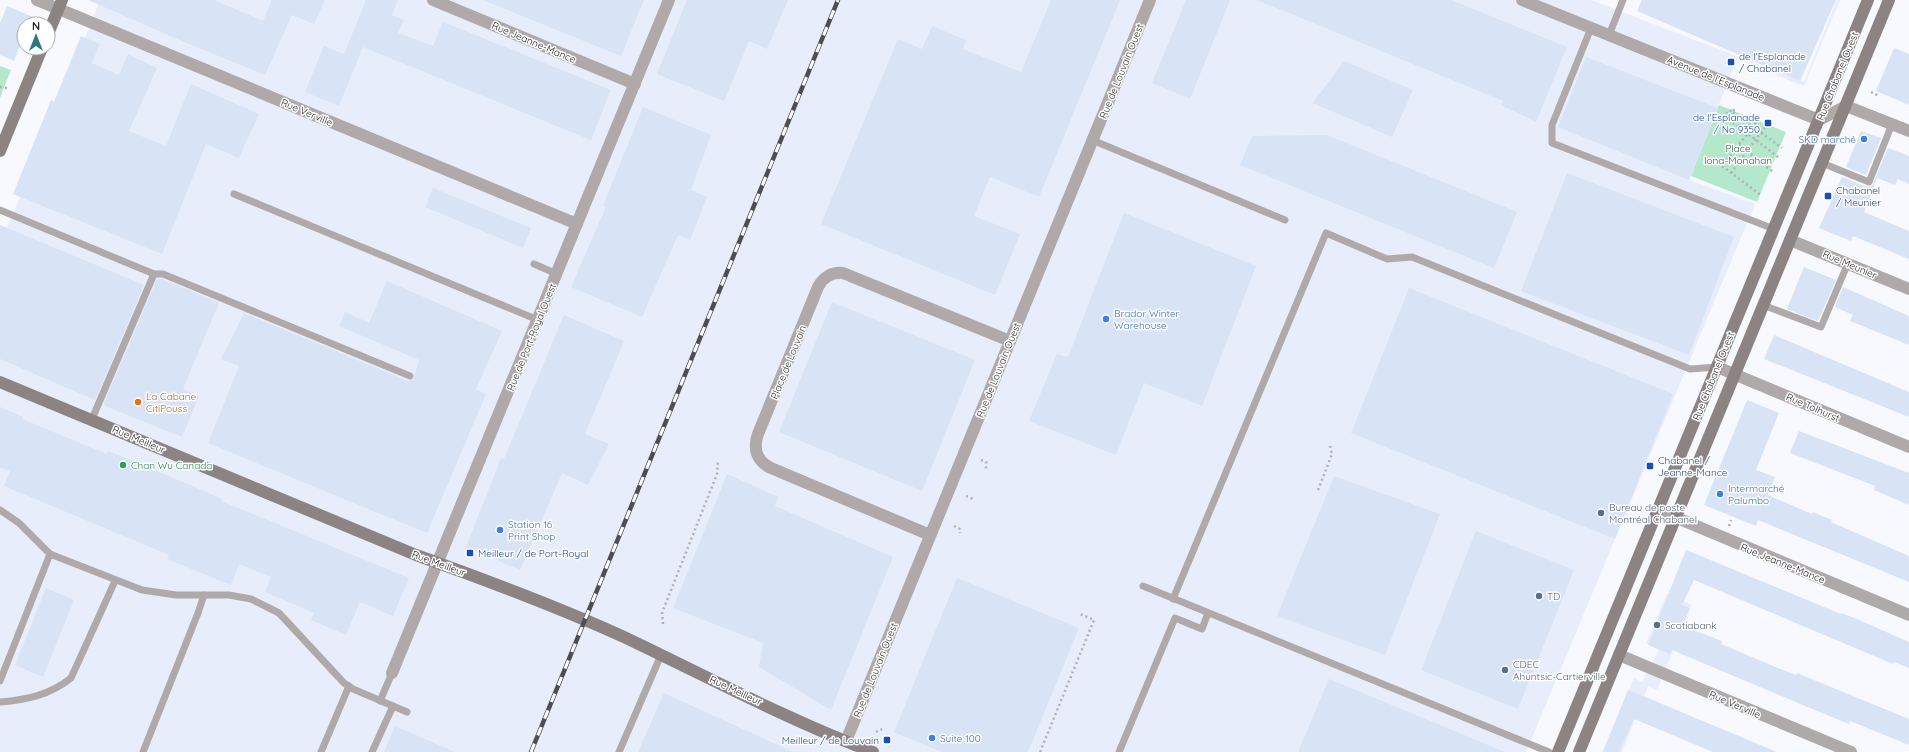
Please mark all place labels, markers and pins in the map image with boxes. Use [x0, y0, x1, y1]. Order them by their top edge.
place label: de l'Esplanade / Chabanel [1739, 50, 1806, 75]
marker: de l'Esplanade / Chabanel [1726, 57, 1736, 67]
place label: de l'Esplanade / No 9350 [1693, 111, 1760, 136]
marker: de l'Esplanade / No 9350 [1763, 118, 1773, 128]
place label: SKD marché [1798, 133, 1856, 146]
marker: SKD marché [1859, 134, 1869, 144]
place label: Chabanel / Meunier [1836, 184, 1881, 209]
marker: Chabanel / Meunier [1823, 191, 1833, 201]
place label: Brador Winter Warehouse [1114, 307, 1180, 332]
marker: Brador Winter Warehouse [1101, 314, 1111, 324]
place label: La Cabane CitiPouss [146, 390, 197, 415]
marker: La Cabane CitiPouss [133, 397, 143, 407]
place label: Chabanel / Jeanne-Mance [1658, 454, 1728, 479]
place label: Chan Wu Canada [131, 459, 212, 472]
marker: Chan Wu Canada [118, 460, 128, 470]
marker: Chabanel / Jeanne-Mance [1645, 461, 1655, 471]
place label: Intermarché Palumbo [1728, 482, 1785, 507]
marker: Intermarché Palumbo [1715, 489, 1725, 499]
place label: Bureau de poste Montréal Chabanel [1609, 501, 1697, 526]
marker: Bureau de poste Montréal Chabanel [1596, 508, 1606, 518]
place label: Station 16 Print Shop [508, 518, 555, 543]
marker: Station 16 Print Shop [495, 525, 505, 535]
place label: Meilleur / de Port-Royal [478, 547, 589, 560]
marker: Meilleur / de Port-Royal [465, 548, 475, 558]
place label: TD [1547, 590, 1560, 603]
marker: TD [1534, 591, 1544, 601]
place label: Scotiabank [1665, 619, 1717, 632]
marker: Scotiabank [1652, 620, 1662, 630]
place label: CDEC Ahuntsic-Cartierville [1513, 658, 1606, 683]
marker: CDEC Ahuntsic-Cartierville [1500, 665, 1510, 675]
place label: Suite 100 [940, 732, 981, 745]
marker: Suite 100 [927, 733, 937, 743]
place label: Meilleur / de Louvain [782, 734, 879, 747]
marker: Meilleur / de Louvain [882, 735, 892, 745]

